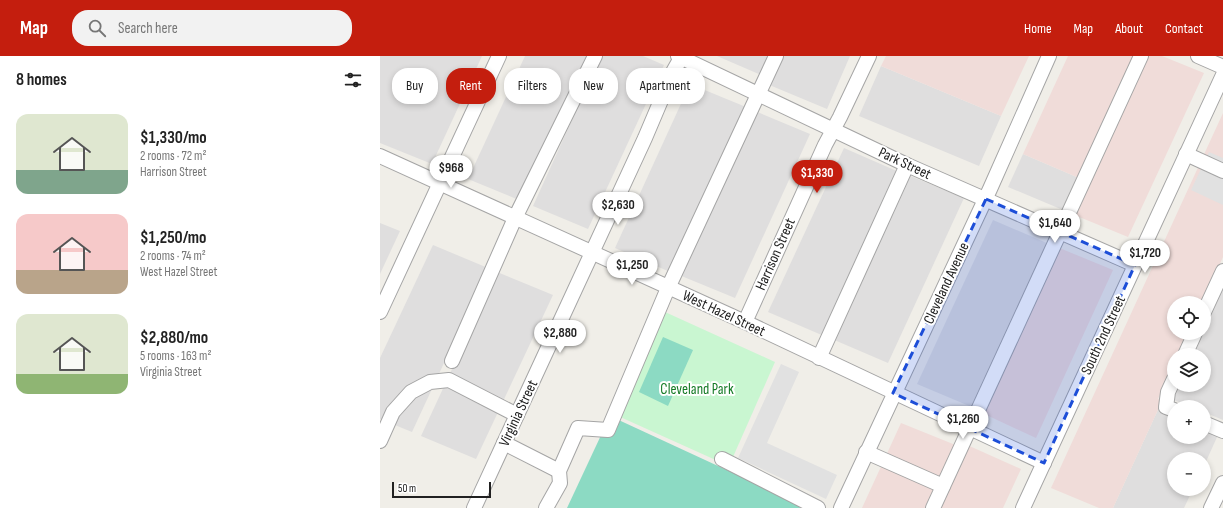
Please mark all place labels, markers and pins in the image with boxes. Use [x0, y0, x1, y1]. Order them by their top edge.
pin: $968 [427, 155, 475, 189]
pin: $1,330 [784, 160, 850, 194]
pin: $2,630 [585, 192, 651, 226]
pin: $1,640 [1022, 210, 1088, 244]
pin: $1,720 [1112, 240, 1178, 274]
pin: $1,250 [599, 252, 665, 286]
pin: $2,880 [527, 320, 593, 354]
pin: $1,260 [930, 406, 996, 440]

